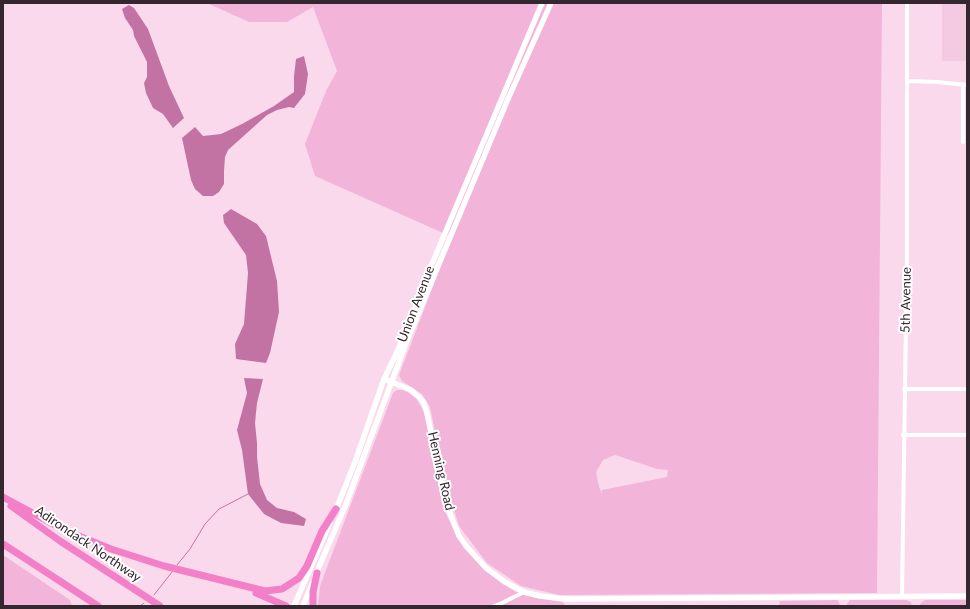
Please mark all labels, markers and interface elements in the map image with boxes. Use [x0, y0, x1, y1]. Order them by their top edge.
street label: Union Avenue [394, 264, 438, 344]
street label: 5th Avenue [898, 267, 914, 333]
street label: Henning Road [424, 430, 458, 512]
street label: Adirondack Northway [32, 503, 144, 585]

